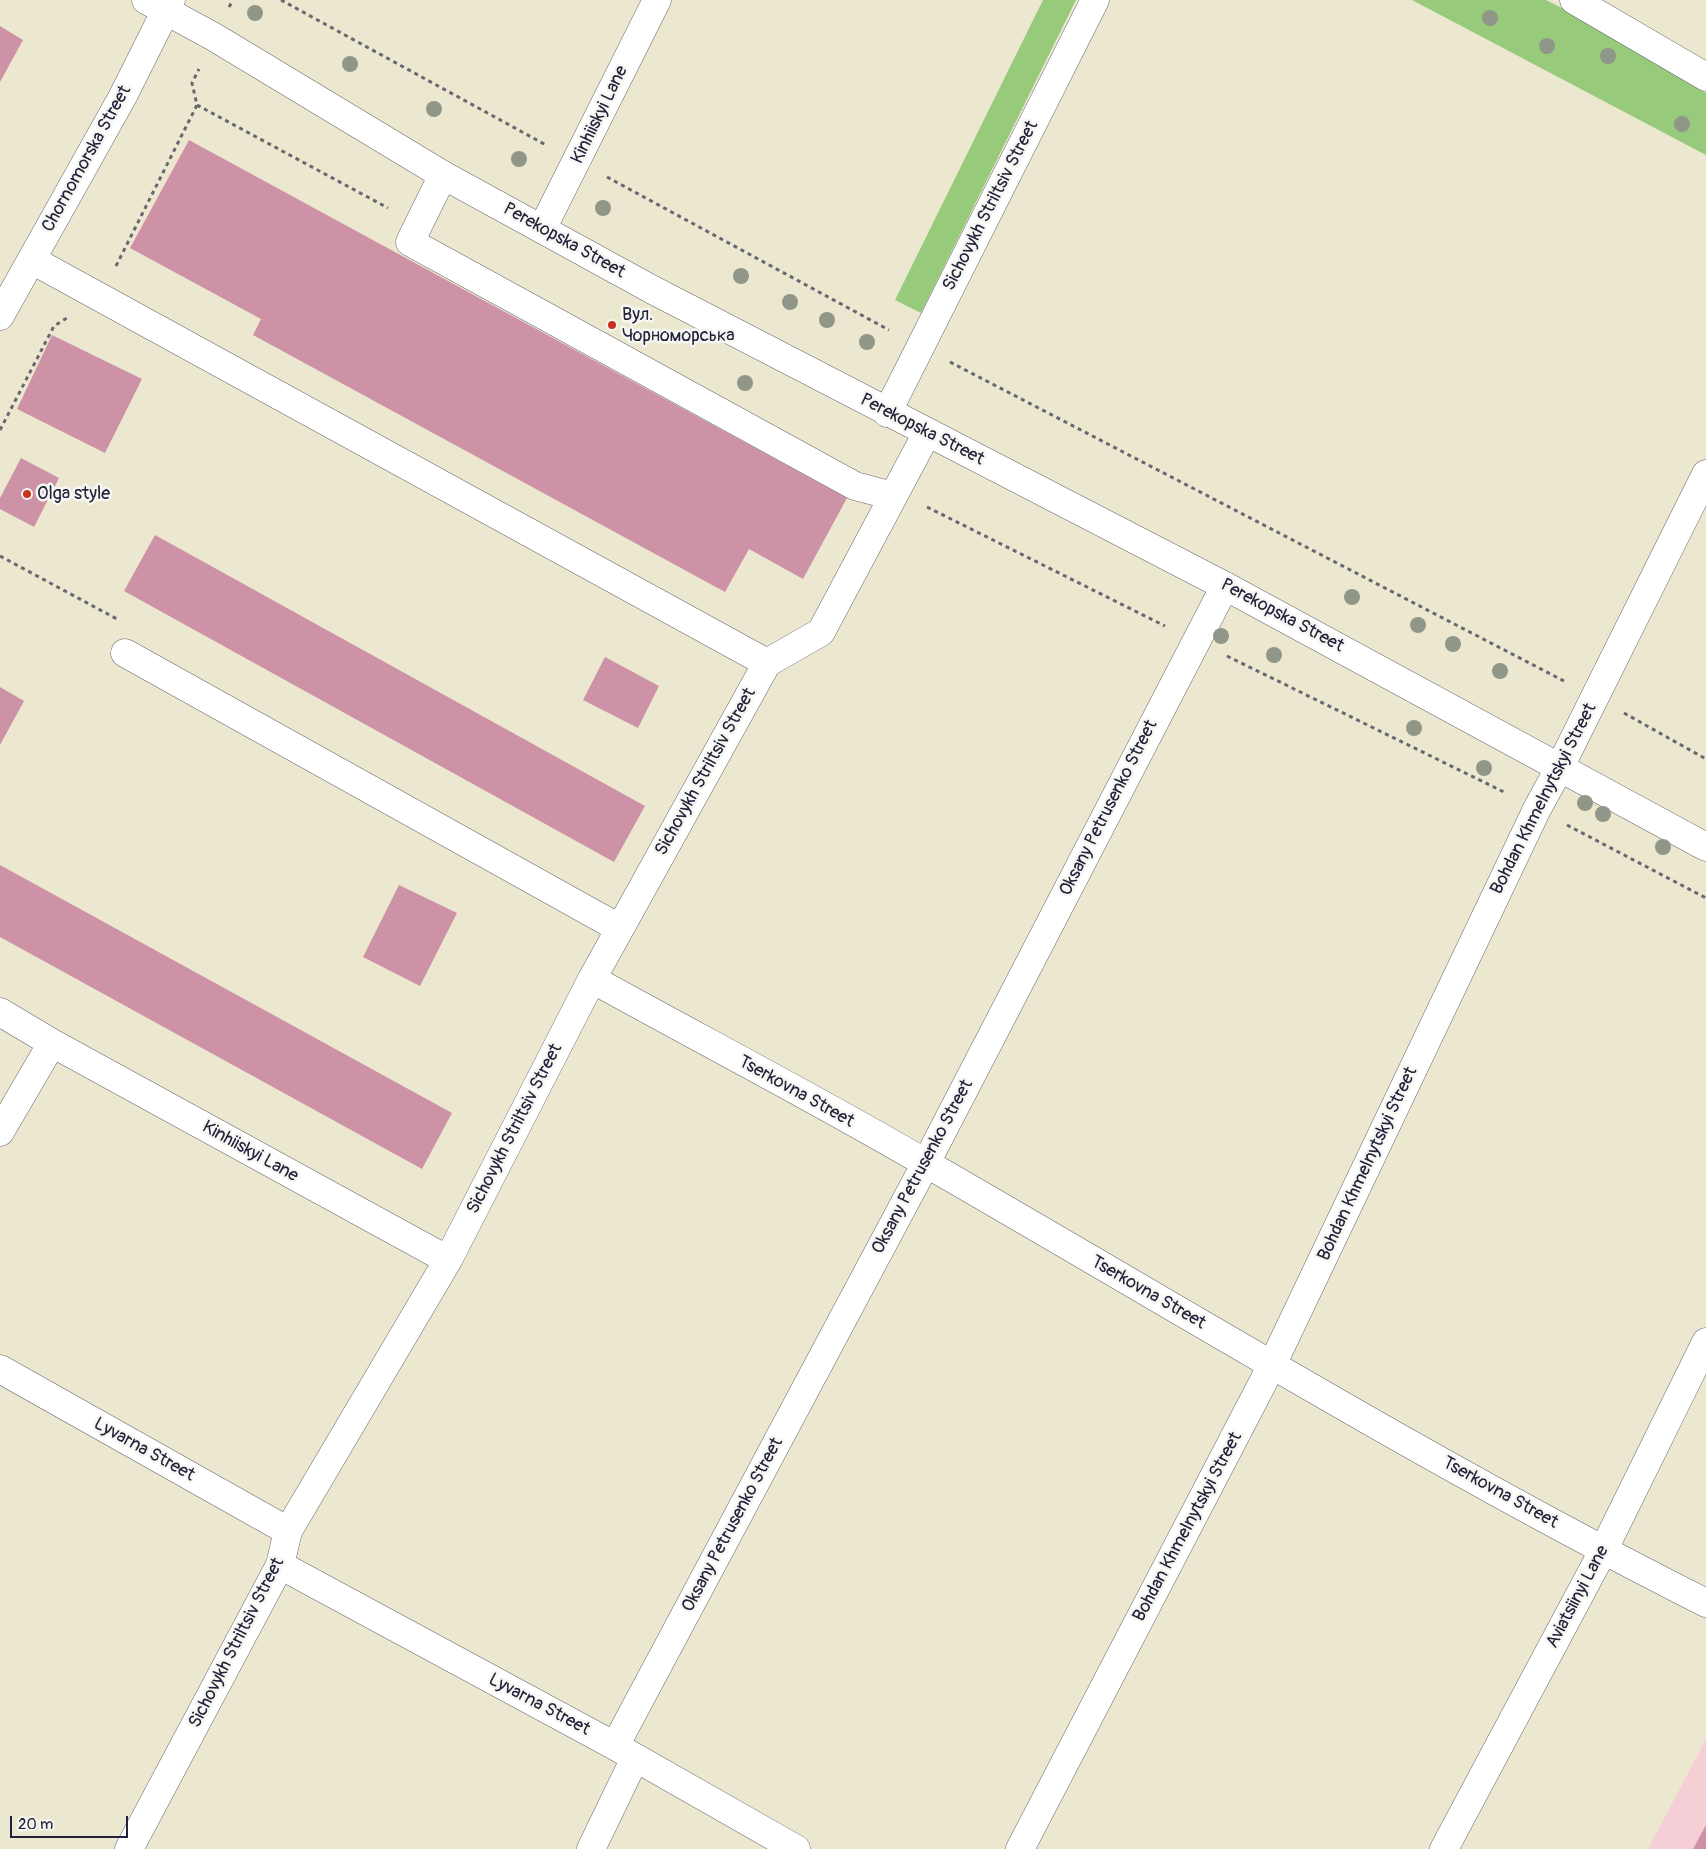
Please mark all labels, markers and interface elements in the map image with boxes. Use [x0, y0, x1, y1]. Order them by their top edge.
street label: Kinhiiskyi Lane [567, 62, 633, 168]
street label: Chornomorska Street [38, 82, 136, 236]
street label: Sichovykh Striltsiv Street [939, 117, 1043, 295]
street label: Perekopska Street [499, 199, 629, 283]
place label: Вул. Чорноморська [622, 304, 735, 346]
marker: Вул. Чорноморська [606, 319, 618, 331]
street label: Perekopska Street [856, 389, 988, 471]
place label: Olga style [37, 483, 110, 505]
marker: Olga style [21, 488, 33, 500]
street label: Perekopska Street [1217, 574, 1347, 658]
street label: Sichovykh Striltsiv Street [651, 684, 761, 860]
street label: Bohdan Khmelnytskyi Street [1486, 700, 1602, 898]
street label: Oksany Petrusenko Street [1055, 716, 1163, 900]
street label: Sichovykh Striltsiv Street [463, 1040, 567, 1218]
street label: Tserkovna Street [734, 1051, 858, 1133]
street label: Bohdan Khmelnytskyi Street [1314, 1064, 1422, 1264]
street label: Oksany Petrusenko Street [868, 1076, 978, 1258]
street label: Kinhiiskyi Lane [198, 1117, 302, 1187]
street label: Tserkovna Street [1087, 1251, 1209, 1335]
street label: Lyvarna Street [90, 1413, 198, 1487]
street label: Bohdan Khmelnytskyi Street [1129, 1429, 1247, 1625]
street label: Oksany Petrusenko Street [678, 1434, 788, 1616]
street label: Tserkovna Street [1438, 1452, 1562, 1534]
street label: Aviatsiinyi Lane [1542, 1542, 1614, 1652]
street label: Sichovykh Striltsiv Street [185, 1554, 289, 1732]
street label: Lyvarna Street [484, 1669, 594, 1741]
scale bar [12, 1806, 130, 1838]
text: 20 m [18, 1815, 53, 1834]

